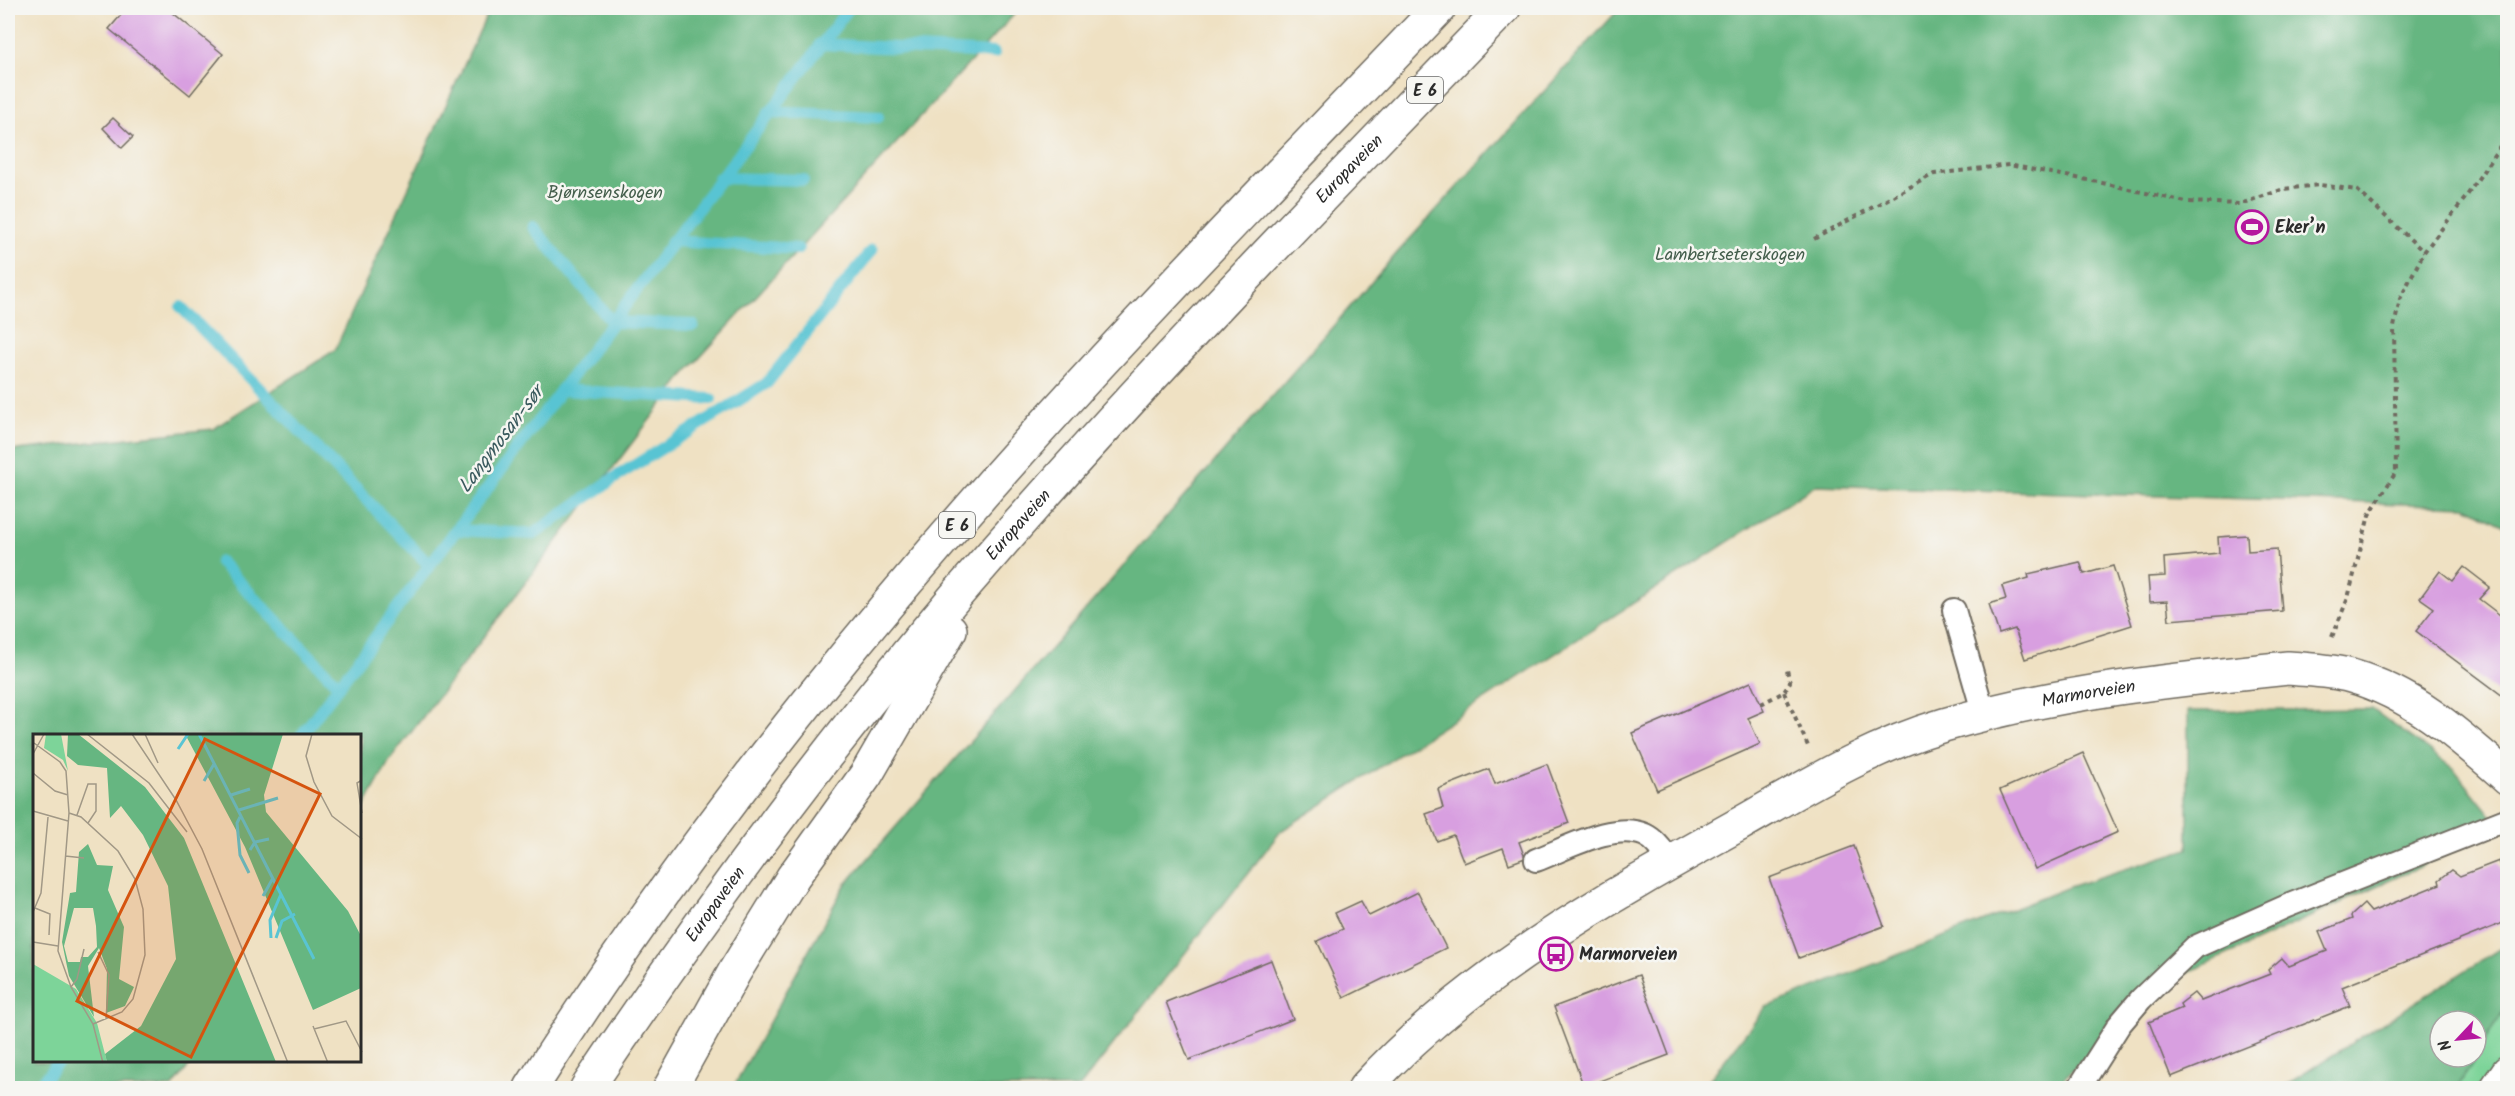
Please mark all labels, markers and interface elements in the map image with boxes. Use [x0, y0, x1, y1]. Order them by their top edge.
road number: E 6 [1407, 77, 1443, 103]
street label: Europaveien [1309, 128, 1391, 211]
park label: Bjørnsenskogen [547, 179, 663, 208]
sports icon: Eker’n [2234, 209, 2270, 245]
place label: Eker’n [2275, 214, 2325, 243]
park label: Lambertseterskogen [1655, 241, 1805, 270]
water label: Langmosan-sør [450, 376, 555, 501]
street label: Europaveien [979, 483, 1059, 568]
road number: E 6 [939, 512, 975, 538]
street label: Marmorveien [2039, 673, 2137, 717]
inset map [33, 734, 362, 1063]
street label: Europaveien [679, 861, 754, 949]
bus stop icon: Marmorveien [1538, 936, 1574, 972]
place label: Marmorveien [1579, 941, 1678, 970]
north arrow [2428, 1009, 2488, 1069]
text: N [2432, 1035, 2459, 1055]

